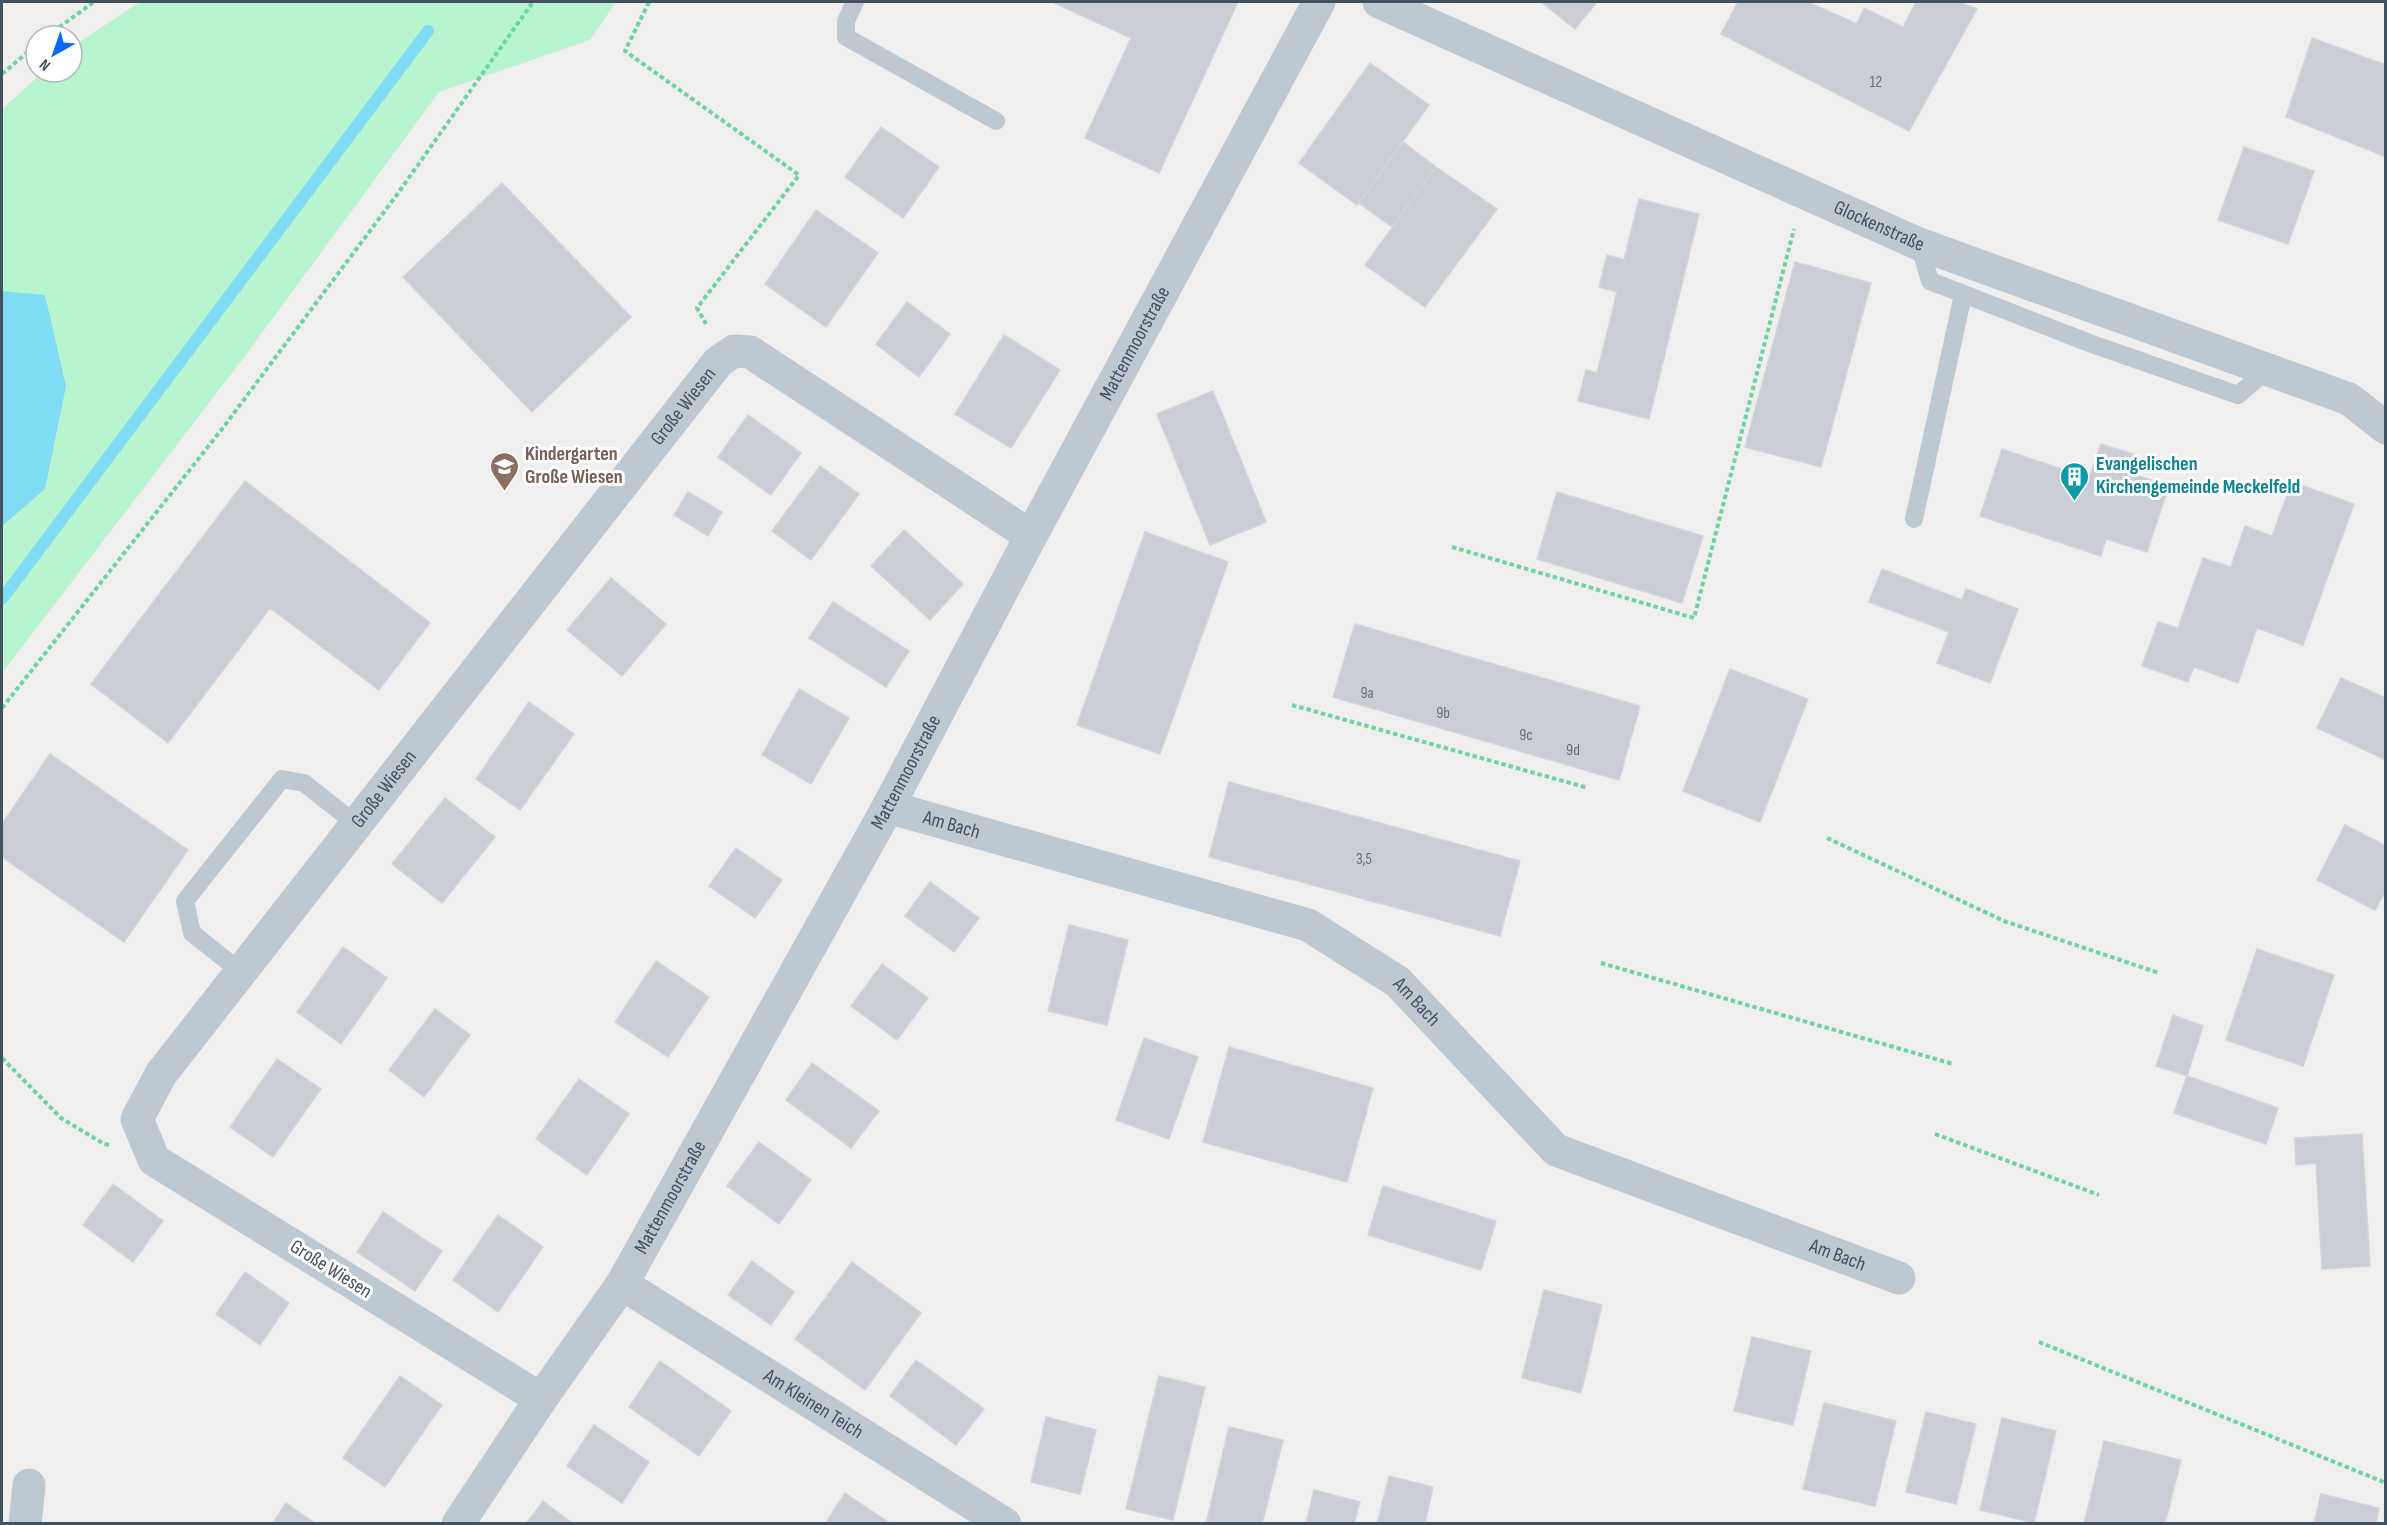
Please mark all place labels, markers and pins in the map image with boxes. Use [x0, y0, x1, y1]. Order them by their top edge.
place label: Kindergarten Große Wiesen [525, 442, 623, 489]
school or university icon: Kindergarten Große Wiesen [488, 450, 520, 492]
place label: Evangelischen Kirchengemeinde Meckelfeld [2096, 452, 2300, 499]
building icon: Evangelischen Kirchengemeinde Meckelfeld [2059, 460, 2091, 502]

